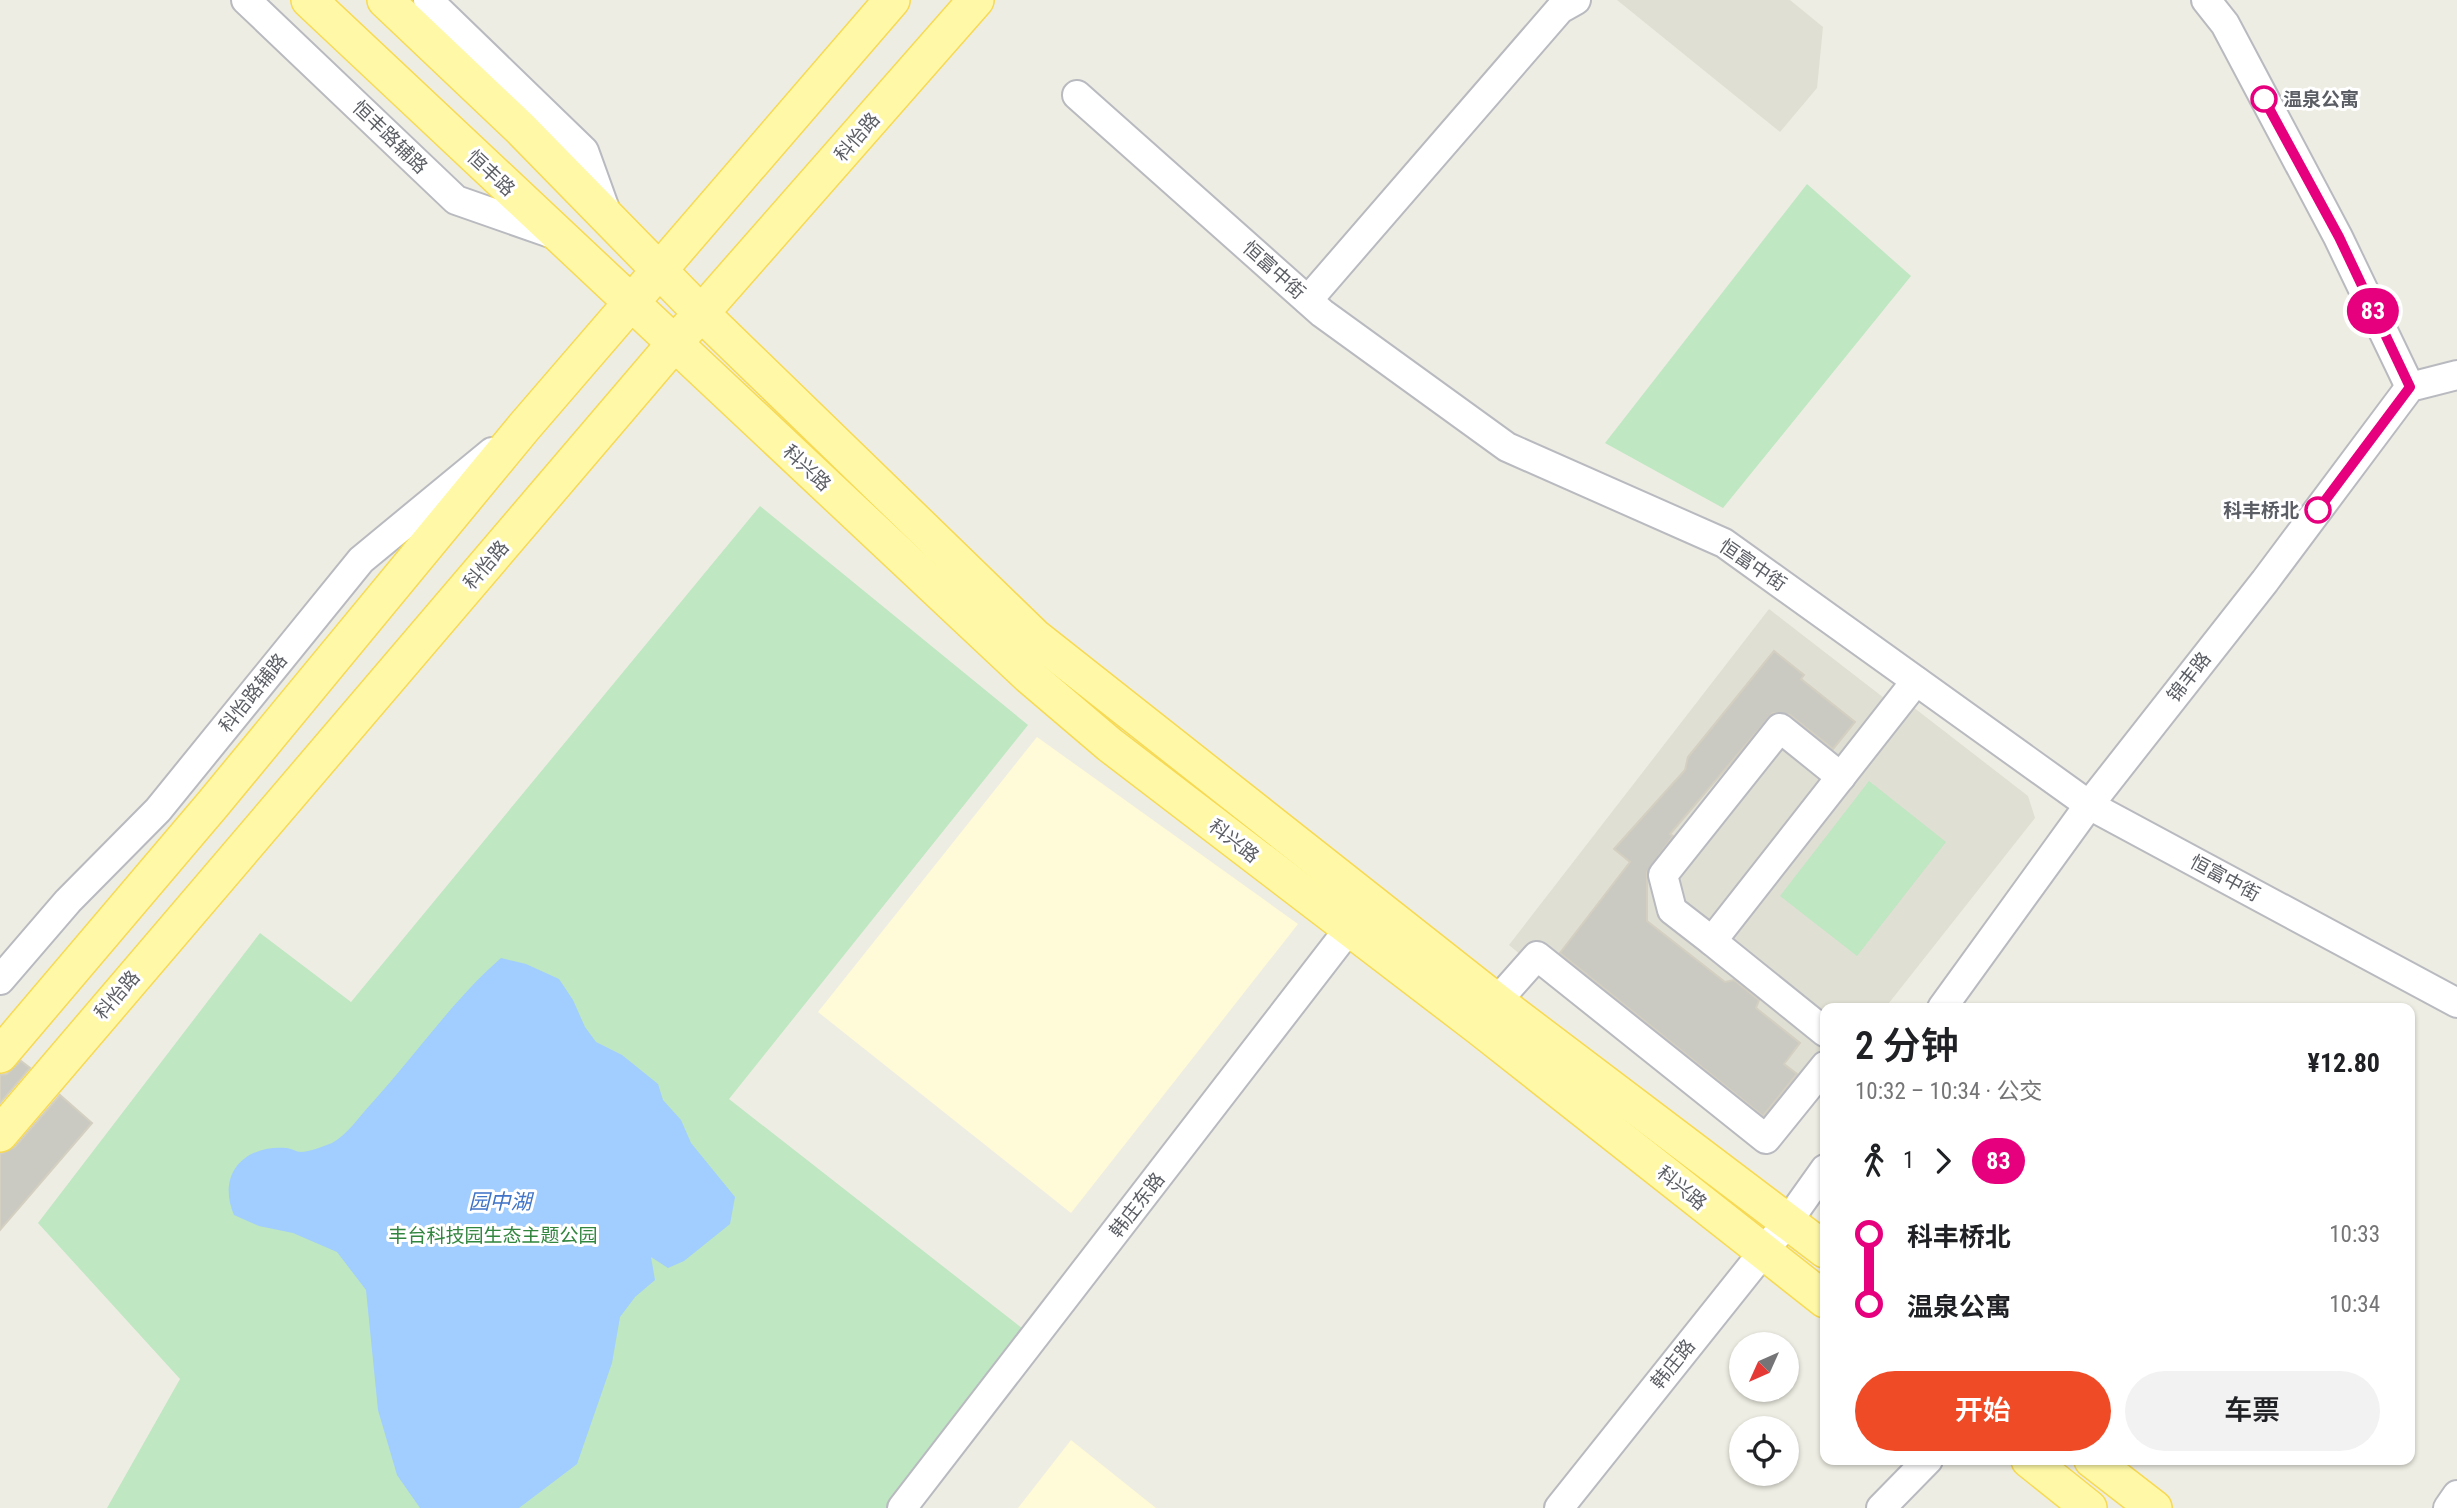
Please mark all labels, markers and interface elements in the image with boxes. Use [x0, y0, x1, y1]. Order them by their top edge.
marker: 温泉公寓 [2251, 86, 2277, 112]
place label: 温泉公寓 [2283, 88, 2359, 111]
street label: 恒丰路辅路 [348, 96, 432, 178]
street label: 科怡路 [830, 108, 884, 166]
street label: 恒丰路 [462, 145, 520, 201]
street label: 恒富中街 [1238, 236, 1310, 304]
line badge: 83 [2342, 288, 2404, 334]
text: 83 [2361, 297, 2385, 325]
street label: 科兴路 [778, 440, 836, 496]
marker: 科丰桥北 [2305, 497, 2331, 523]
place label: 科丰桥北 [2223, 499, 2299, 522]
street label: 恒富中街 [1715, 534, 1791, 596]
street label: 科怡路 [459, 536, 513, 594]
street label: 锦丰路 [2162, 647, 2216, 707]
street label: 科怡路辅路 [214, 649, 292, 737]
street label: 科兴路 [1204, 814, 1264, 868]
street label: 恒富中街 [2186, 850, 2264, 906]
street label: 科怡路 [90, 966, 144, 1024]
text: 2 分钟 [1855, 1024, 1959, 1068]
text: ¥12.80 [2308, 1048, 2380, 1078]
text: 10:32 – 10:34 · 公交 [1855, 1078, 2042, 1105]
icon: walk [1855, 1142, 1893, 1180]
icon: forward [1924, 1142, 1962, 1180]
text: 1 [1903, 1147, 1914, 1174]
text: 83 [1986, 1147, 2011, 1175]
street label: 科兴路 [1653, 1161, 1711, 1215]
street label: 韩庄东路 [1105, 1168, 1169, 1242]
water label: 园中湖 [469, 1190, 534, 1214]
text: 10:33 [2329, 1221, 2380, 1248]
text: 科丰桥北 [1907, 1222, 2011, 1252]
park label: 丰台科技园生态主题公园 [388, 1224, 598, 1247]
text: 10:34 [2329, 1291, 2380, 1318]
text: 温泉公寓 [1907, 1292, 2011, 1322]
north arrow [1729, 1332, 1799, 1402]
map controls [1729, 1332, 1799, 1486]
street label: 韩庄路 [1646, 1335, 1700, 1393]
button: 开始 [1855, 1371, 2111, 1451]
button: 车票 [2125, 1371, 2380, 1451]
button: locate [1729, 1416, 1799, 1486]

